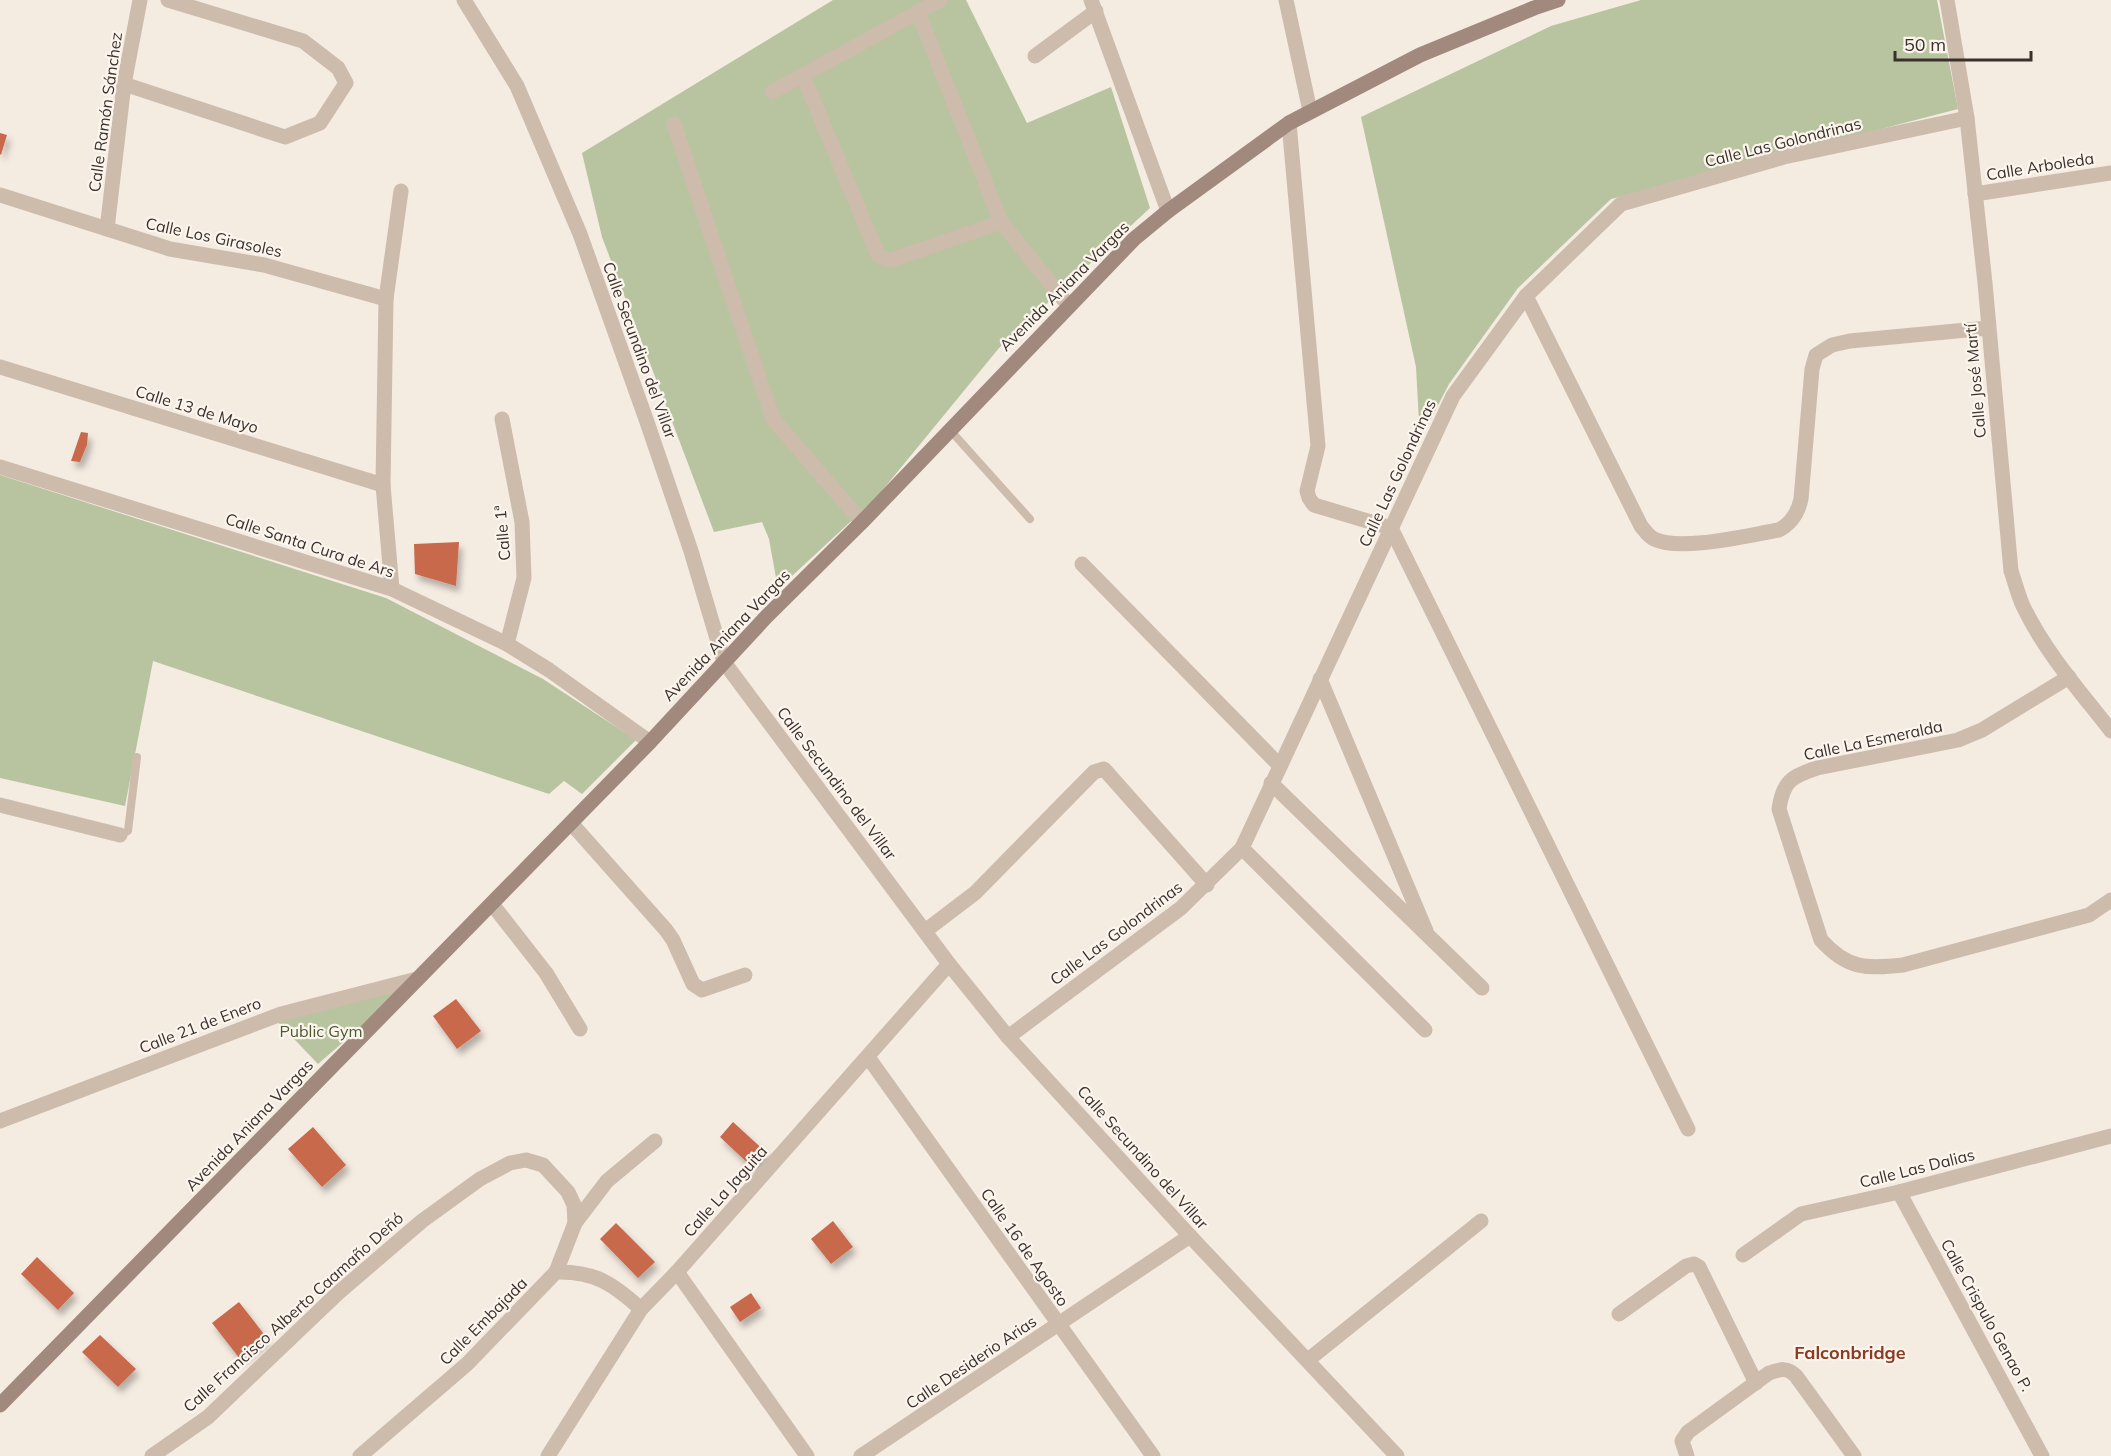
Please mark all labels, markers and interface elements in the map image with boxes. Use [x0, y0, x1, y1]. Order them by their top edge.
scale bar [1895, 24, 2032, 62]
street label: Calle Ramón Sánchez [84, 31, 126, 193]
text: 50 m [1904, 33, 1946, 56]
street label: Calle Las Golondrinas [1703, 113, 1863, 171]
street label: Calle Arboleda [1985, 148, 2095, 184]
street label: Calle Los Girasoles [144, 213, 284, 261]
street label: Avenida Aniana Vargas [995, 217, 1133, 355]
street label: Calle Secundino del Villar [599, 259, 681, 441]
street label: Calle José Martí [1960, 322, 1990, 439]
street label: Calle 13 de Mayo [133, 381, 261, 437]
street label: Calle Las Golondrinas [1354, 396, 1440, 550]
street label: Calle 1ª [490, 504, 514, 562]
street label: Calle Santa Cura de Ars [223, 508, 397, 582]
street label: Avenida Aniana Vargas [658, 565, 794, 705]
street label: Calle Secundino del Villar [773, 703, 901, 864]
street label: Calle La Esmeralda [1802, 715, 1944, 765]
street label: Calle Las Golondrinas [1046, 877, 1186, 989]
street label: Calle 21 de Enero [136, 993, 264, 1057]
park label: Public Gym [279, 1021, 363, 1041]
street label: Avenida Aniana Vargas [181, 1055, 317, 1195]
street label: Calle Secundino del Villar [1073, 1081, 1213, 1233]
street label: Calle La Jaguita [679, 1141, 771, 1241]
street label: Calle Las Dalias [1857, 1144, 1977, 1192]
street label: Calle 16 de Agosto [977, 1184, 1073, 1310]
street label: Calle Francisco Alberto Caamaño Deñó [179, 1208, 407, 1416]
street label: Calle Crispulo Genao P. [1937, 1235, 2037, 1395]
street label: Calle Embajada [435, 1273, 531, 1369]
street label: Calle Desiderio Arias [902, 1311, 1040, 1413]
district label: Falconbridge [1794, 1341, 1906, 1364]

